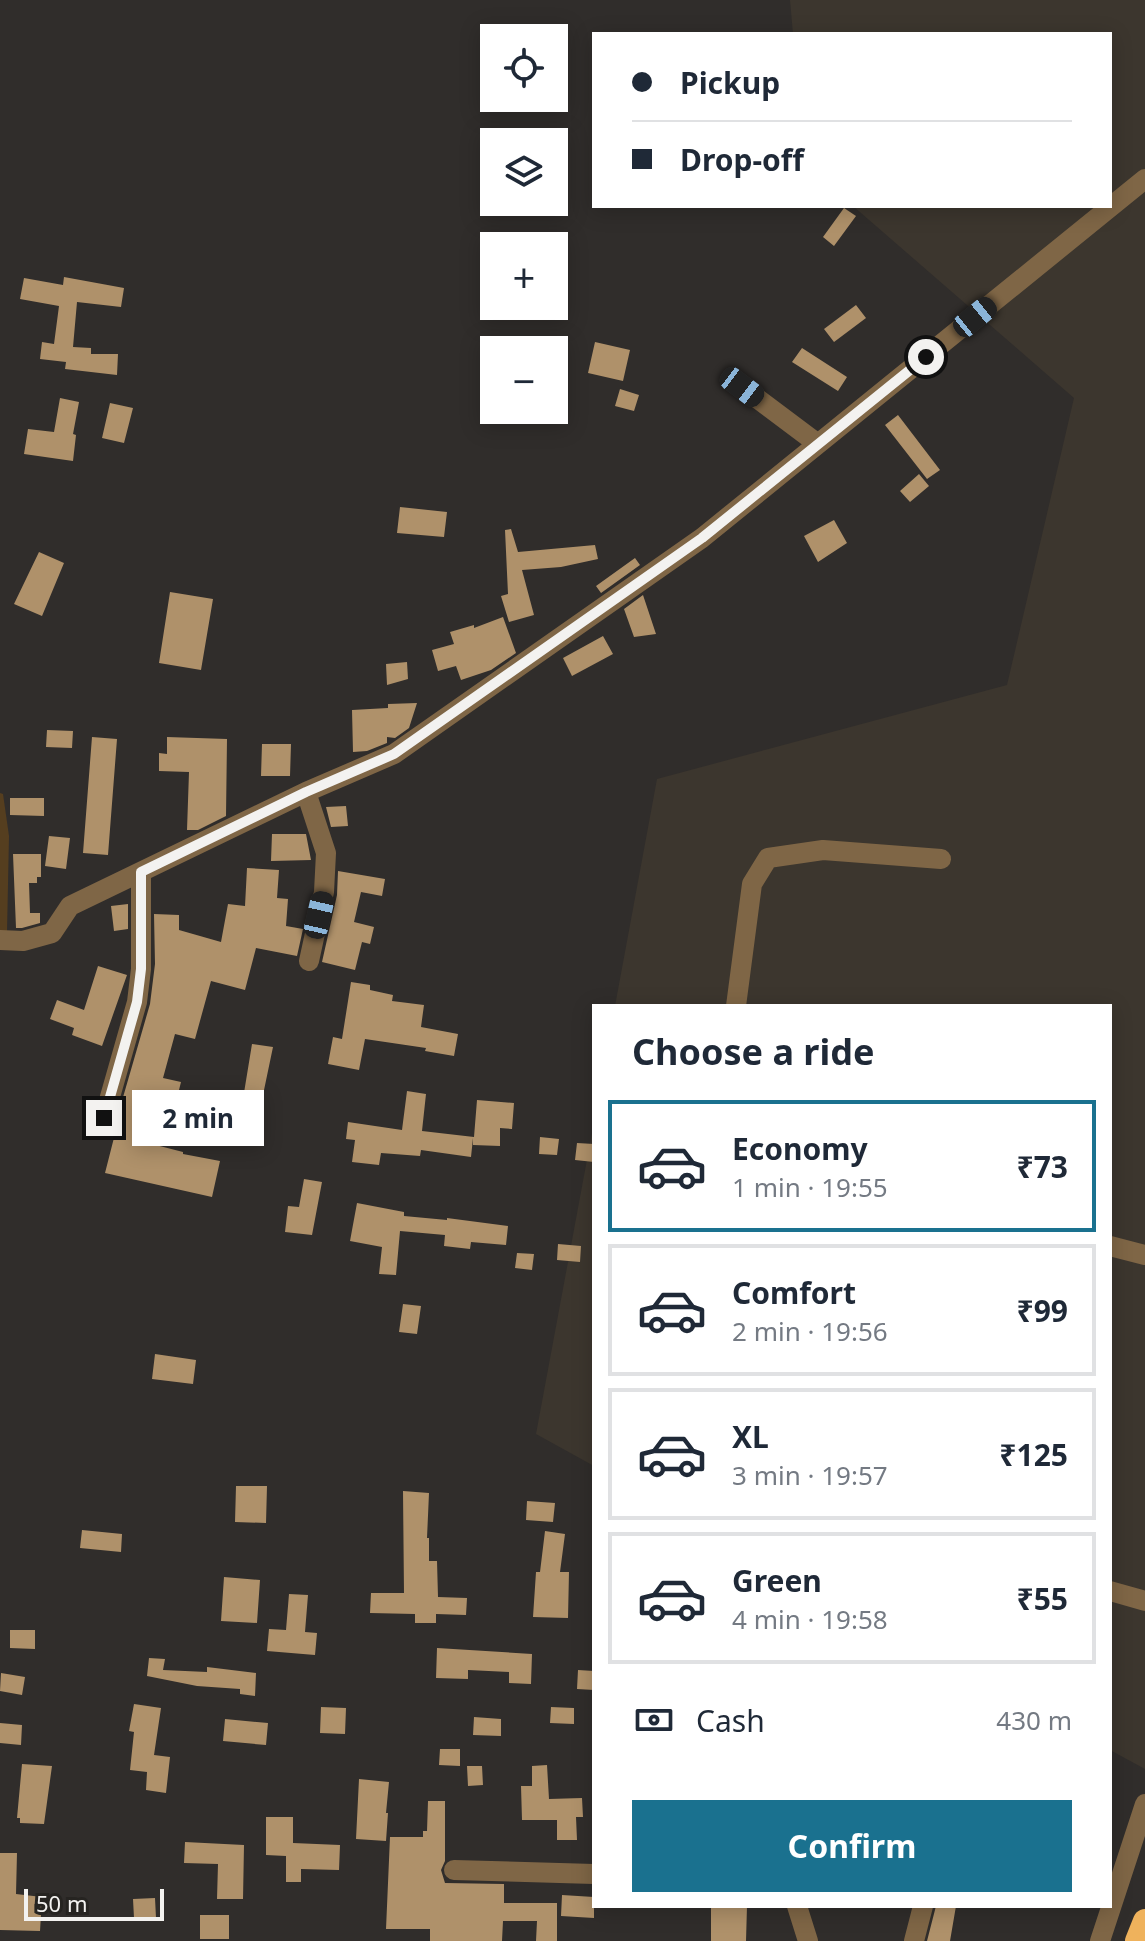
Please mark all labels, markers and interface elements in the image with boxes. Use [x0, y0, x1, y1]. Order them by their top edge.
map controls [480, 24, 568, 424]
button: locate [480, 24, 568, 112]
text: Pickup [680, 62, 780, 103]
button: layers [480, 128, 568, 216]
text: Drop-off [680, 139, 804, 180]
button: + [480, 232, 568, 320]
car [949, 293, 1001, 341]
button: − [480, 336, 568, 424]
route start [908, 339, 944, 375]
car [716, 363, 768, 411]
car [302, 889, 336, 941]
text: Choose a ride [632, 1027, 874, 1076]
callout: 2 min [132, 1090, 264, 1146]
route end [86, 1100, 122, 1136]
text: 2 min [162, 1100, 234, 1136]
text: Economy [732, 1128, 868, 1169]
icon: car [636, 1130, 708, 1202]
text: ₹73 [1017, 1146, 1068, 1187]
text: 1 min · 19:55 [732, 1169, 888, 1205]
text: Comfort [732, 1272, 856, 1313]
icon: car [636, 1274, 708, 1346]
text: ₹99 [1017, 1290, 1068, 1331]
text: 2 min · 19:56 [732, 1313, 888, 1349]
text: XL [732, 1416, 769, 1457]
icon: car [636, 1418, 708, 1490]
text: ₹125 [999, 1434, 1068, 1475]
text: 3 min · 19:57 [732, 1457, 888, 1493]
text: Green [732, 1560, 822, 1601]
icon: car [636, 1562, 708, 1634]
text: ₹55 [1017, 1578, 1068, 1619]
text: 4 min · 19:58 [732, 1601, 888, 1637]
icon: cash [632, 1698, 676, 1742]
text: Cash [696, 1700, 765, 1741]
text: 430 m [996, 1702, 1072, 1738]
button: Confirm [632, 1800, 1072, 1892]
scale bar [24, 1885, 164, 1921]
text: 50 m [36, 1888, 87, 1918]

